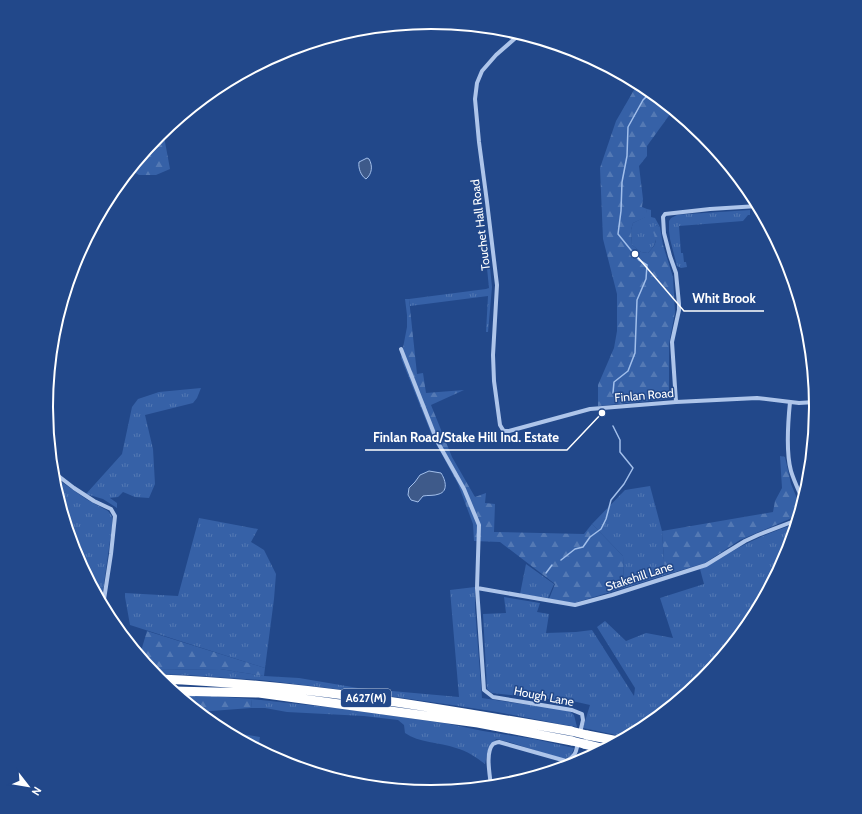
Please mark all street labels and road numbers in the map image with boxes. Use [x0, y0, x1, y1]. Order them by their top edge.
street label: Touchet Hall Road [467, 179, 493, 271]
street label: Finlan Road [614, 385, 674, 405]
street label: Stakehill Lane [603, 558, 675, 594]
street label: Hough Lane [513, 683, 575, 709]
road number: A627(M) [341, 689, 391, 707]

